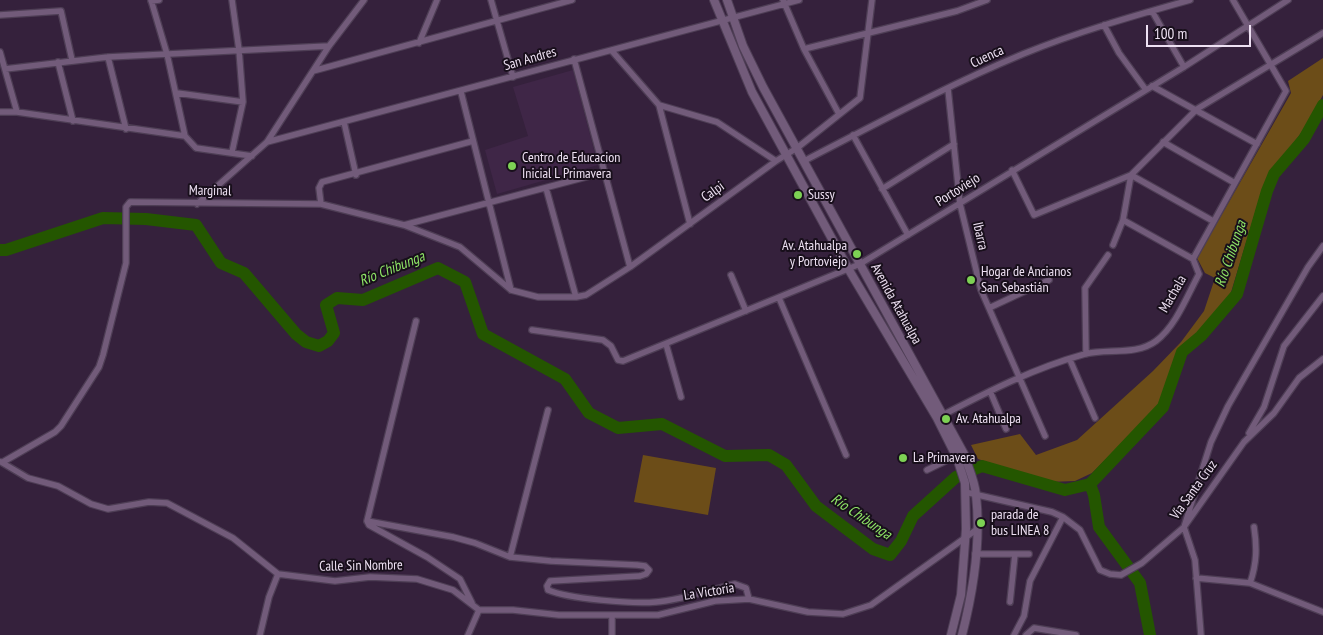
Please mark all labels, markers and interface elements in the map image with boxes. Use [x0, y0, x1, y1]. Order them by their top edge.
scale bar [1148, 15, 1253, 47]
text: 100 m [1154, 24, 1187, 43]
street label: Cuenca [968, 42, 1006, 72]
street label: San Andres [502, 43, 558, 75]
place label: Centro de Educacion Inicial L Primavera [522, 150, 620, 182]
marker: Centro de Educacion Inicial L Primavera [506, 160, 518, 172]
street label: Portoviejo [933, 170, 983, 210]
street label: Calpi [698, 178, 728, 206]
street label: Marginal [189, 182, 231, 200]
place label: Sussy [808, 187, 835, 203]
marker: Sussy [792, 189, 804, 201]
water label: Río Chibunga [1211, 218, 1251, 290]
street label: Ibarra [969, 220, 991, 252]
place label: Av. Atahualpa y Portoviejo [782, 238, 847, 270]
water label: Río Chibunga [357, 248, 427, 290]
marker: Av. Atahualpa y Portoviejo [851, 248, 863, 260]
street label: Avenida Atahualpa [867, 261, 925, 347]
place label: Hogar de Ancianos San Sebastián [981, 264, 1071, 296]
street label: Machala [1156, 272, 1190, 316]
marker: Hogar de Ancianos San Sebastián [965, 274, 977, 286]
place label: Av. Atahualpa [956, 411, 1021, 427]
marker: Av. Atahualpa [940, 413, 952, 425]
place label: La Primavera [913, 450, 975, 466]
marker: La Primavera [897, 452, 909, 464]
street label: Vía Santa Cruz [1167, 457, 1221, 523]
water label: Río Chibunga [827, 490, 895, 544]
place label: parada de bus LINEA 8 [991, 507, 1049, 540]
marker: parada de bus LINEA 8 [975, 517, 987, 529]
street label: Calle Sin Nombre [319, 557, 403, 575]
street label: La Victoria [683, 580, 735, 604]

